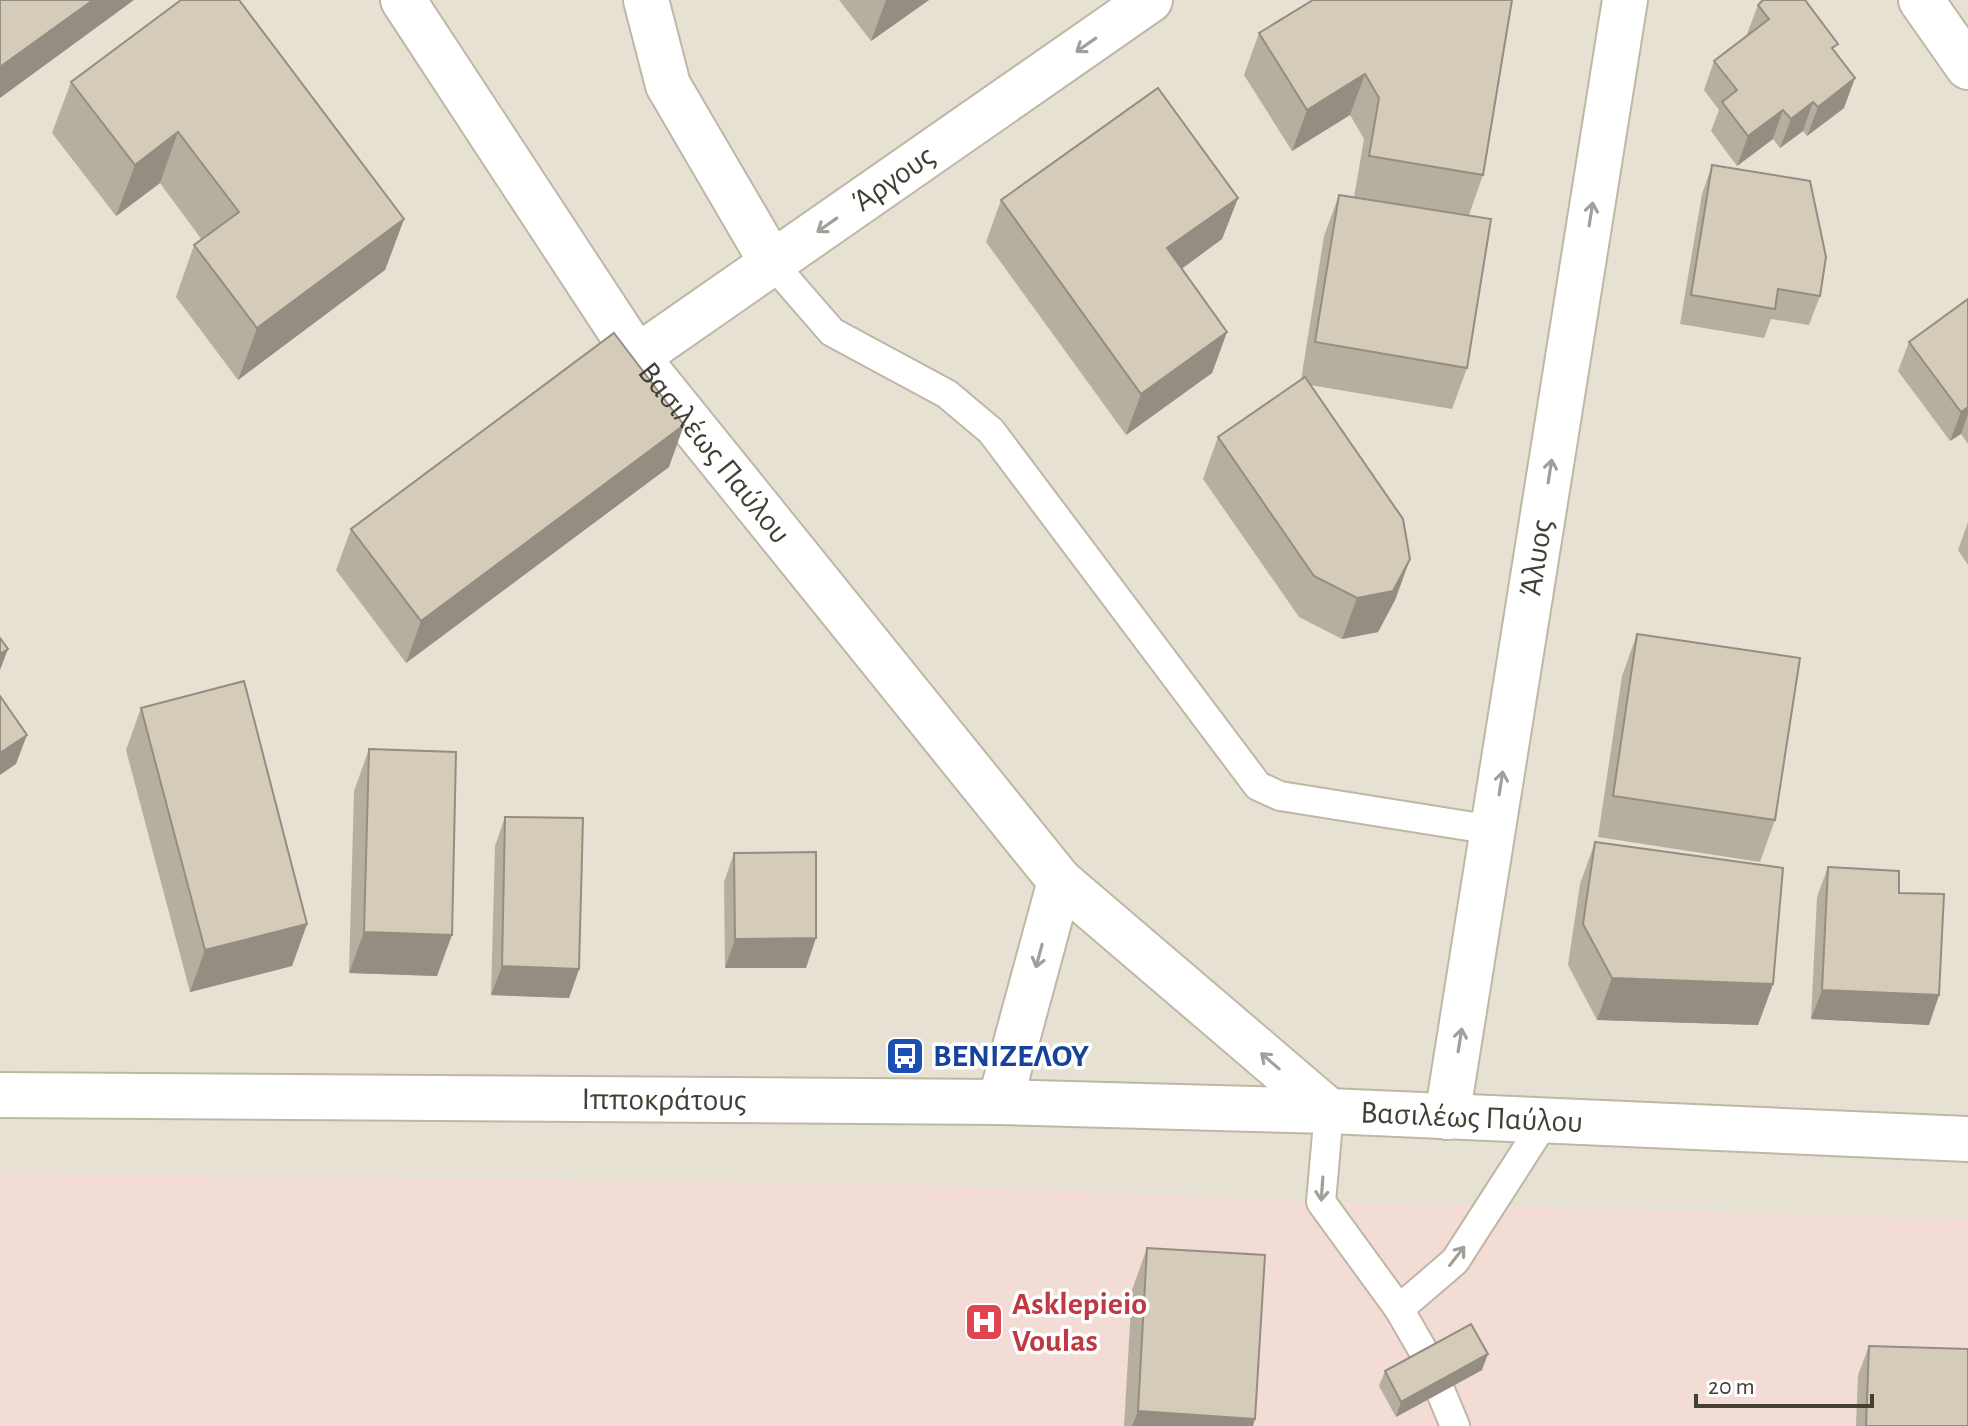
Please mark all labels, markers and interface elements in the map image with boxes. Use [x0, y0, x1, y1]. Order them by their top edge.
one-way arrow [1076, 37, 1098, 53]
street label: Άργους [846, 139, 940, 218]
one-way arrow [1584, 202, 1599, 227]
one-way arrow [816, 217, 838, 233]
street label: Βασιλέως Παύλου [632, 356, 797, 549]
one-way arrow [1543, 459, 1558, 484]
street label: Άλυος [1514, 517, 1558, 599]
one-way arrow [1494, 771, 1509, 796]
one-way arrow [1031, 943, 1046, 969]
one-way arrow [1453, 1028, 1468, 1053]
bus stop icon: ΒΕΝΙΖΕΛΟΥ [884, 1035, 926, 1077]
place label: ΒΕΝΙΖΕΛΟΥ [933, 1040, 1089, 1072]
one-way arrow [1260, 1052, 1281, 1070]
street label: Ιπποκράτους [581, 1083, 747, 1116]
street label: Βασιλέως Παύλου [1360, 1096, 1584, 1138]
one-way arrow [1314, 1175, 1329, 1202]
one-way arrow [1448, 1246, 1465, 1267]
place label: Asklepieio Voulas [1012, 1288, 1147, 1357]
hospital icon: Asklepieio Voulas [963, 1301, 1005, 1343]
scale bar [1696, 1358, 1872, 1408]
text: 20 m [1708, 1375, 1755, 1399]

